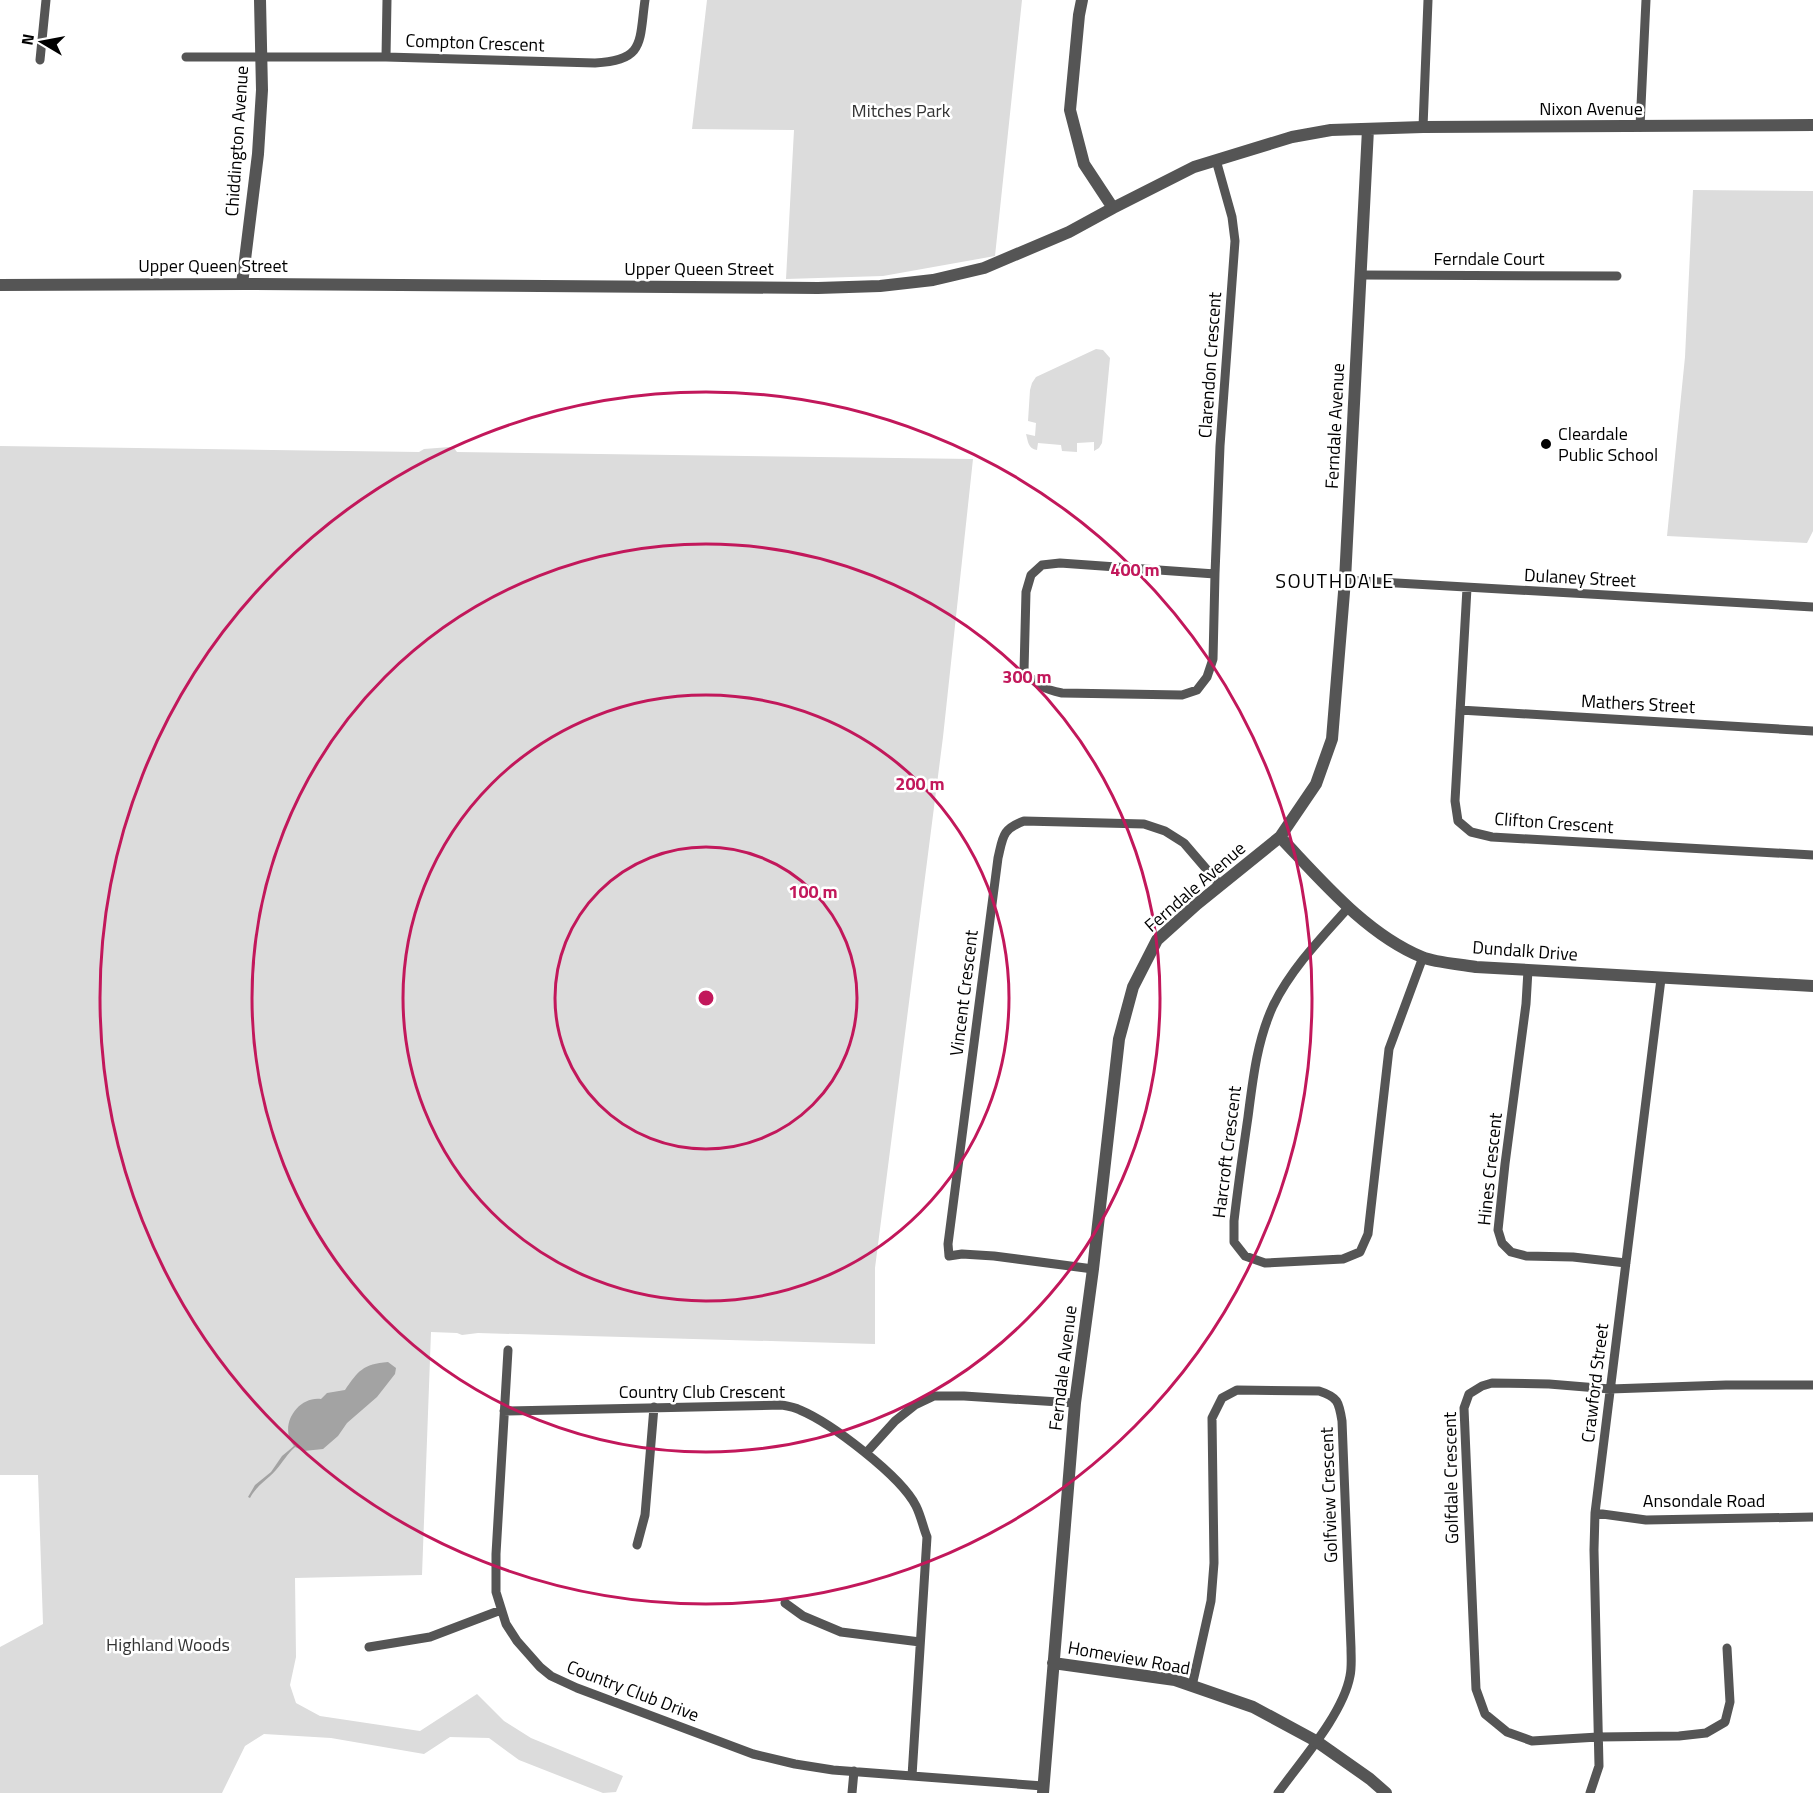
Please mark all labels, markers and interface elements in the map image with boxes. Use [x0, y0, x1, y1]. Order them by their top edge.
north arrow [12, 12, 72, 72]
street label: Compton Crescent [405, 27, 546, 58]
text: N [14, 32, 40, 47]
street label: Chiddington Avenue [218, 65, 255, 217]
street label: Nixon Avenue [1539, 95, 1643, 122]
park label: Mitches Park [852, 97, 951, 124]
street label: Ferndale Court [1433, 245, 1545, 272]
street label: Upper Queen Street [138, 252, 288, 279]
street label: Upper Queen Street [624, 255, 774, 282]
street label: Clarendon Crescent [1191, 290, 1228, 439]
street label: Ferndale Avenue [1318, 362, 1351, 490]
place label: Cleardale Public School [1558, 420, 1658, 468]
marker: Cleardale Public School [1539, 437, 1553, 451]
text: 400 m [1110, 556, 1160, 583]
street label: Dulaney Street [1523, 561, 1637, 594]
district label: SOUTHDALE [1275, 565, 1395, 596]
text: 300 m [1002, 663, 1052, 690]
street label: Mathers Street [1580, 687, 1696, 720]
text: 200 m [895, 770, 945, 797]
street label: Clifton Crescent [1494, 805, 1615, 840]
street label: Ferndale Avenue [1138, 835, 1251, 938]
text: 100 m [788, 878, 838, 905]
street label: Vincent Crescent [942, 928, 985, 1058]
street label: Dundalk Drive [1471, 933, 1579, 968]
centre of rings [696, 988, 716, 1008]
street label: Harcroft Crescent [1205, 1084, 1248, 1220]
street label: Hines Crescent [1470, 1111, 1509, 1227]
street label: Ferndale Avenue [1041, 1304, 1084, 1432]
street label: Crawford Street [1574, 1321, 1615, 1444]
street label: Country Club Crescent [619, 1378, 786, 1405]
street label: Golfdale Crescent [1436, 1411, 1465, 1544]
street label: Golfview Crescent [1313, 1426, 1344, 1563]
street label: Ansondale Road [1643, 1487, 1765, 1514]
park label: Highland Woods [106, 1631, 230, 1658]
street label: Homeview Road [1066, 1633, 1192, 1682]
street label: Country Club Drive [563, 1653, 703, 1728]

